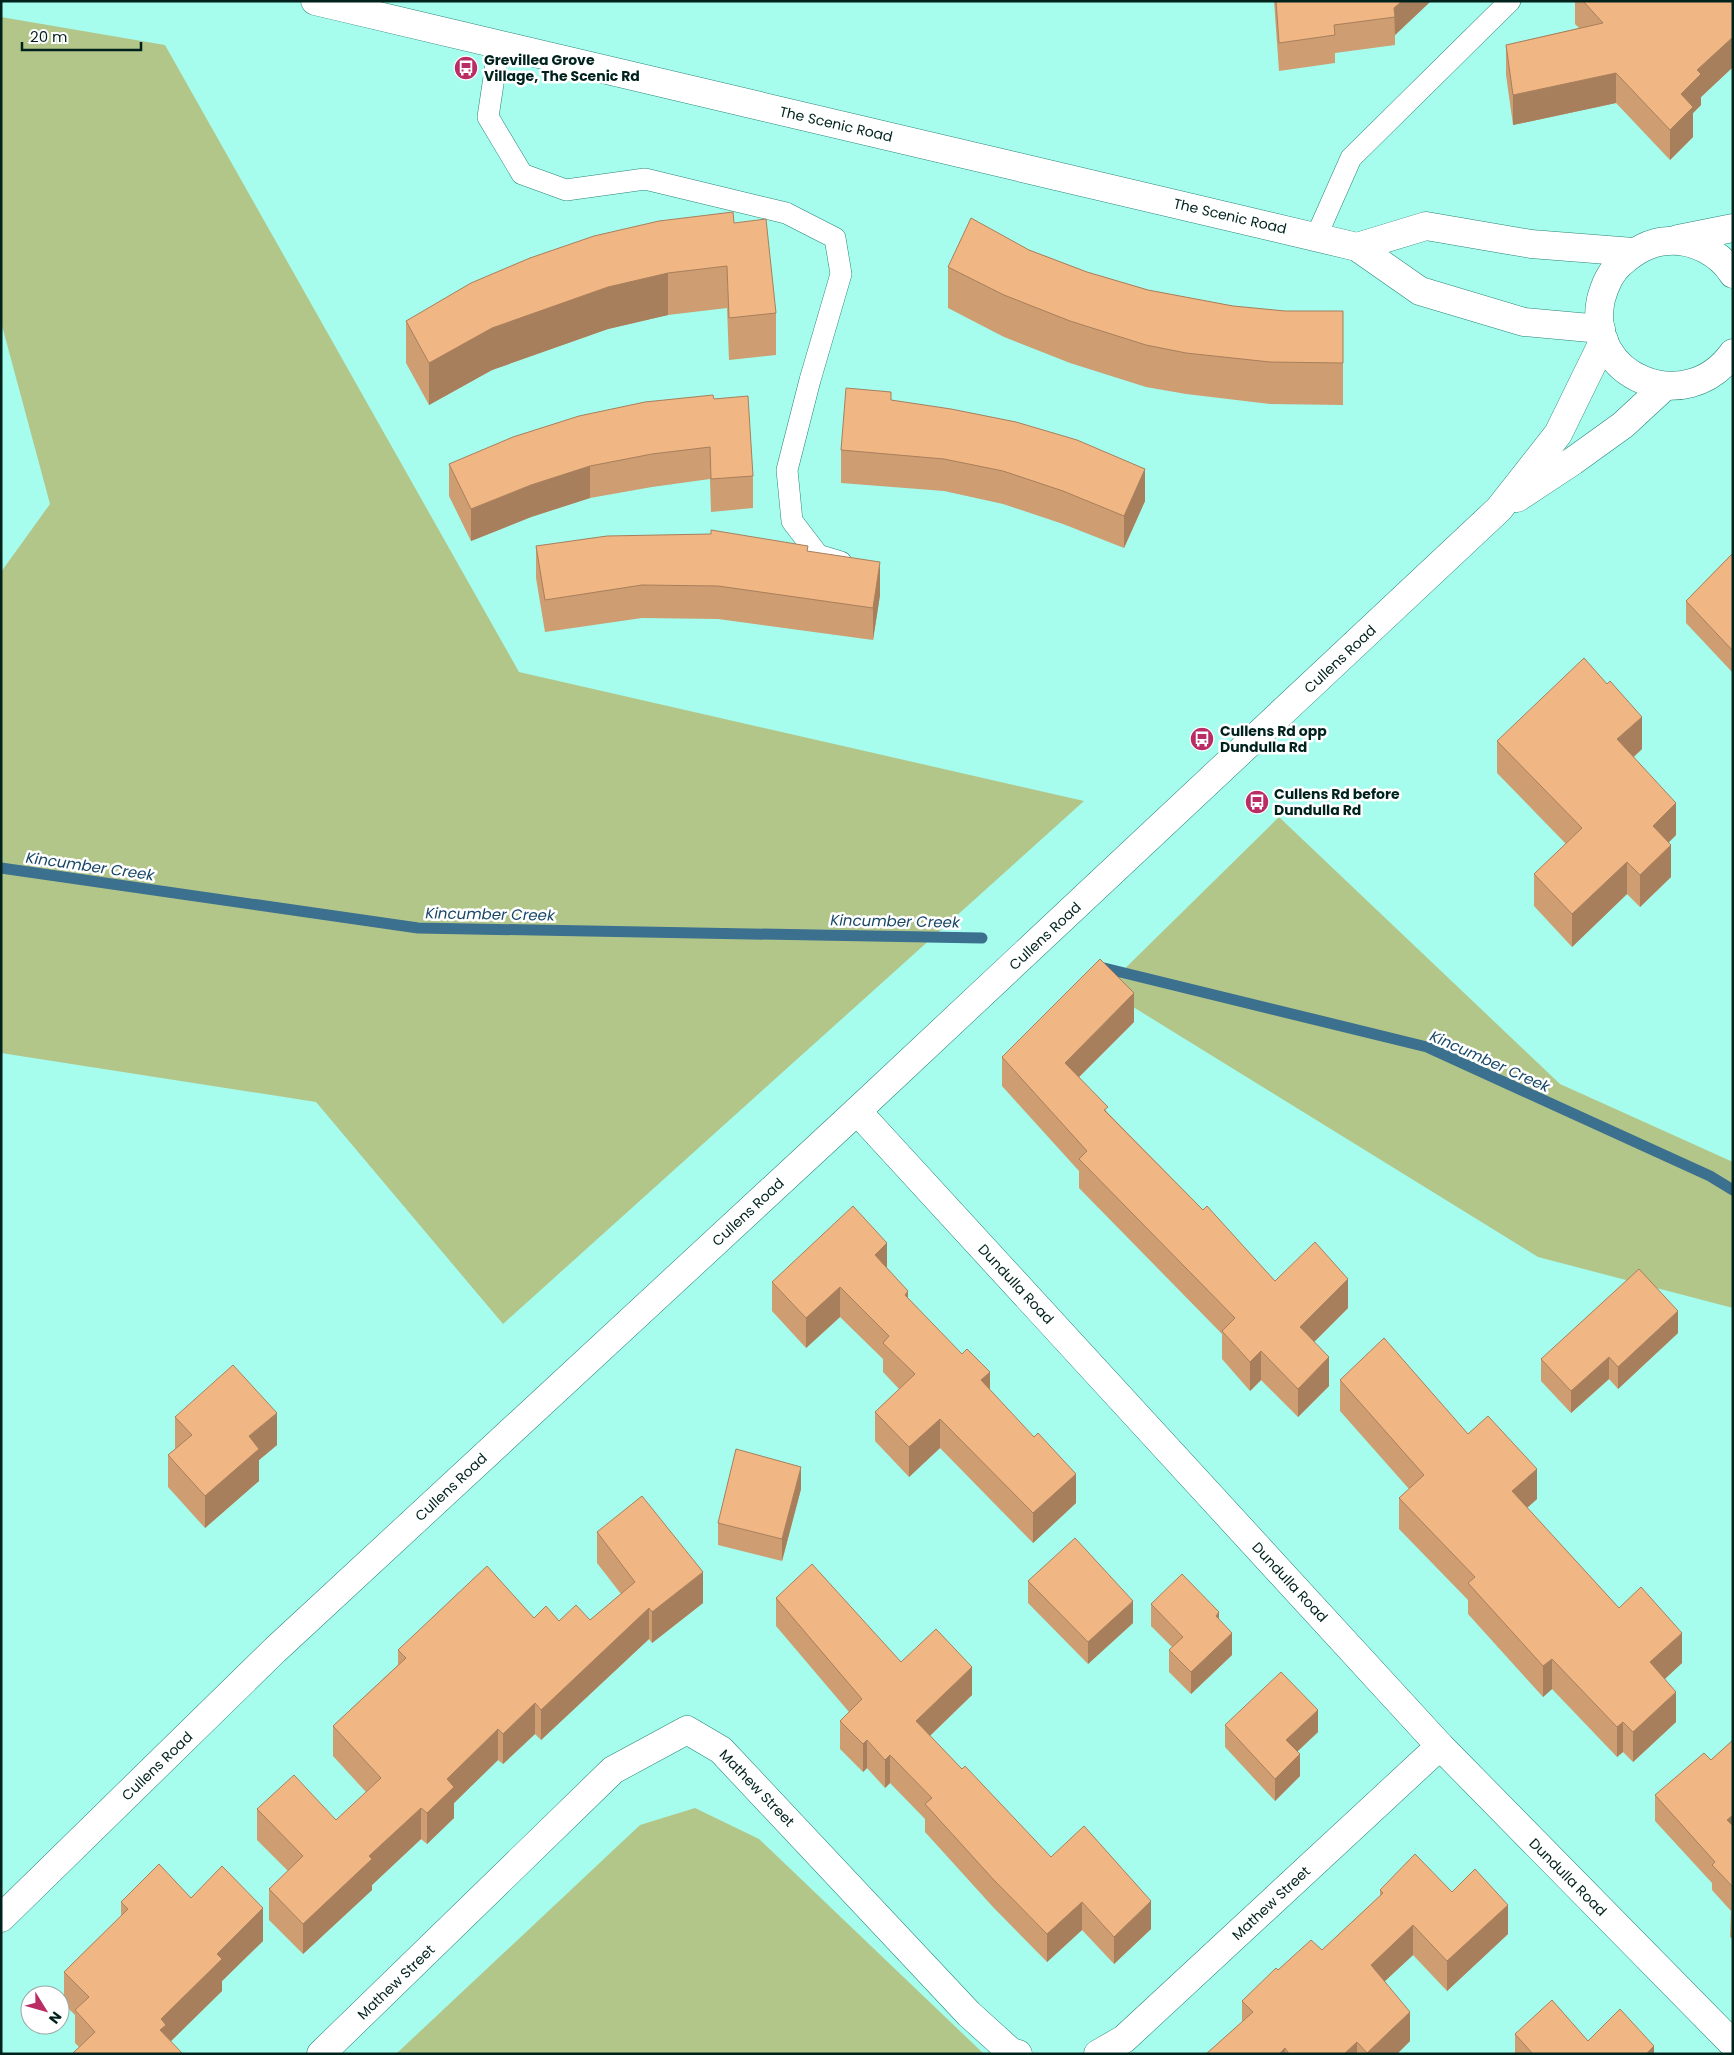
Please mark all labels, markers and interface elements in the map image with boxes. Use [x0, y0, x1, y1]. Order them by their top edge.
scale bar [22, 20, 141, 52]
text: 20 m [30, 26, 68, 47]
place label: Grevillea Grove Village, The Scenic Rd [484, 50, 640, 86]
bus stop icon: Grevillea Grove Village, The Scenic Rd [453, 55, 479, 81]
street label: The Scenic Road [778, 101, 894, 147]
street label: The Scenic Road [1172, 193, 1288, 239]
street label: Cullens Road [1300, 620, 1380, 698]
place label: Cullens Rd opp Dundulla Rd [1220, 721, 1327, 757]
bus stop icon: Cullens Rd opp Dundulla Rd [1189, 726, 1215, 752]
place label: Cullens Rd before Dundulla Rd [1274, 784, 1400, 820]
bus stop icon: Cullens Rd before Dundulla Rd [1244, 789, 1270, 815]
water label: Kincumber Creek [24, 847, 157, 886]
street label: Cullens Road [1005, 897, 1085, 975]
water label: Kincumber Creek [425, 902, 556, 926]
water label: Kincumber Creek [830, 909, 961, 933]
water label: Kincumber Creek [1427, 1025, 1555, 1097]
street label: Cullens Road [708, 1173, 788, 1251]
street label: Dundulla Road [974, 1240, 1058, 1328]
street label: Cullens Road [411, 1448, 491, 1526]
street label: Dundulla Road [1248, 1538, 1332, 1626]
street label: Cullens Road [117, 1727, 197, 1805]
street label: Mathew Street [715, 1745, 799, 1831]
street label: Dundulla Road [1525, 1834, 1611, 1920]
street label: Mathew Street [1227, 1861, 1315, 1945]
street label: Mathew Street [353, 1940, 439, 2024]
north arrow [20, 1985, 70, 2035]
text: N [44, 2008, 67, 2028]

